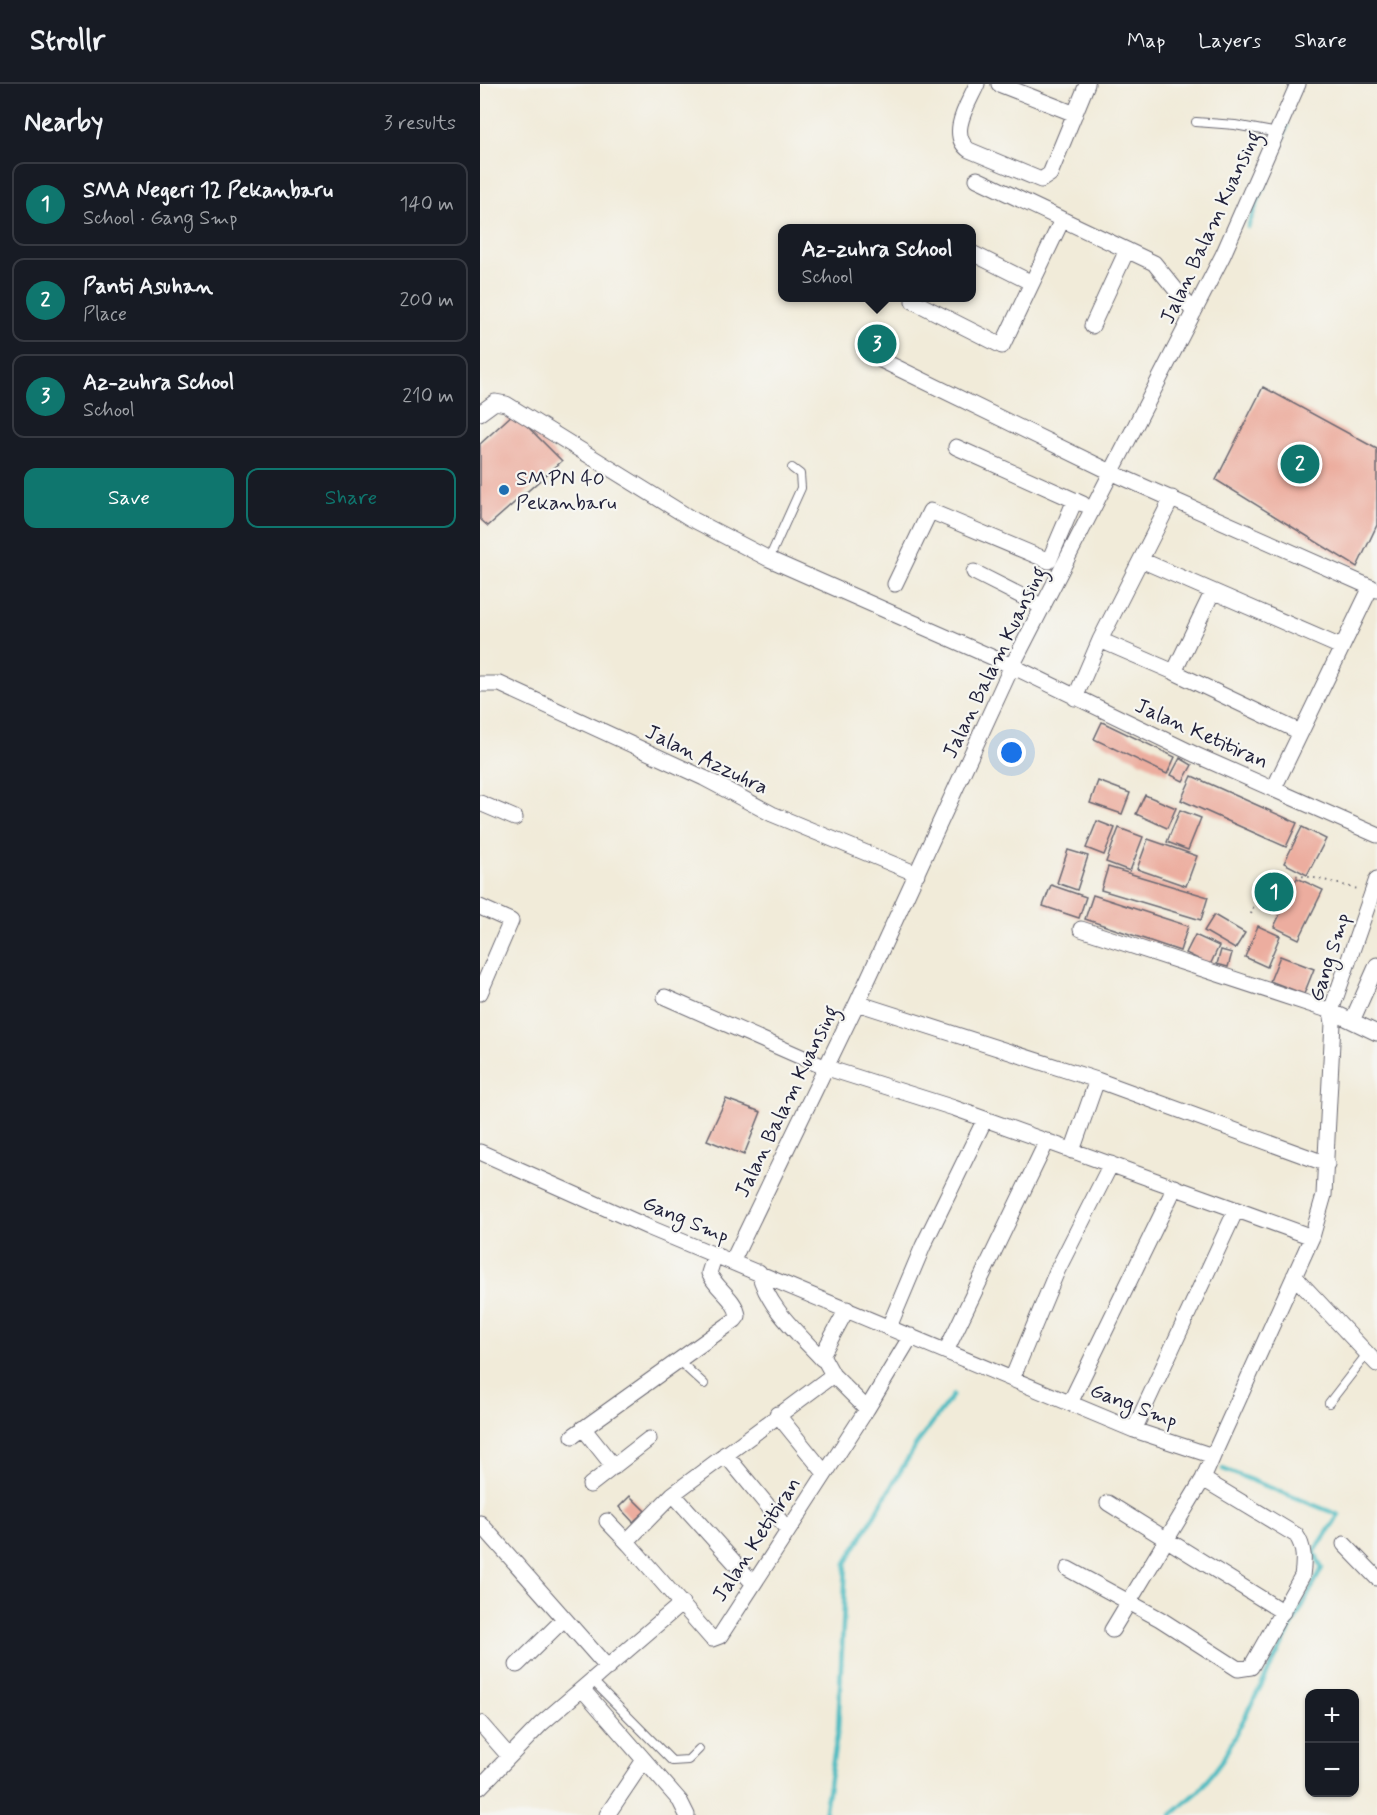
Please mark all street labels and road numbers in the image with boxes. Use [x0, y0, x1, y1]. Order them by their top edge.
street label: Jalan Balam Kuansing [1154, 126, 1270, 330]
street label: Jalan Balam Kuansing [936, 562, 1055, 764]
street label: Jalan Ketitiran [1130, 692, 1273, 776]
street label: Jalan Azzuhra [640, 718, 773, 802]
street label: Gang Smp [1303, 909, 1358, 1005]
street label: Jalan Balam Kuansing [728, 1001, 847, 1203]
street label: Gang Smp [638, 1189, 733, 1252]
street label: Gang Smp [1086, 1376, 1181, 1436]
street label: Jalan Ketitiran [706, 1472, 808, 1607]

